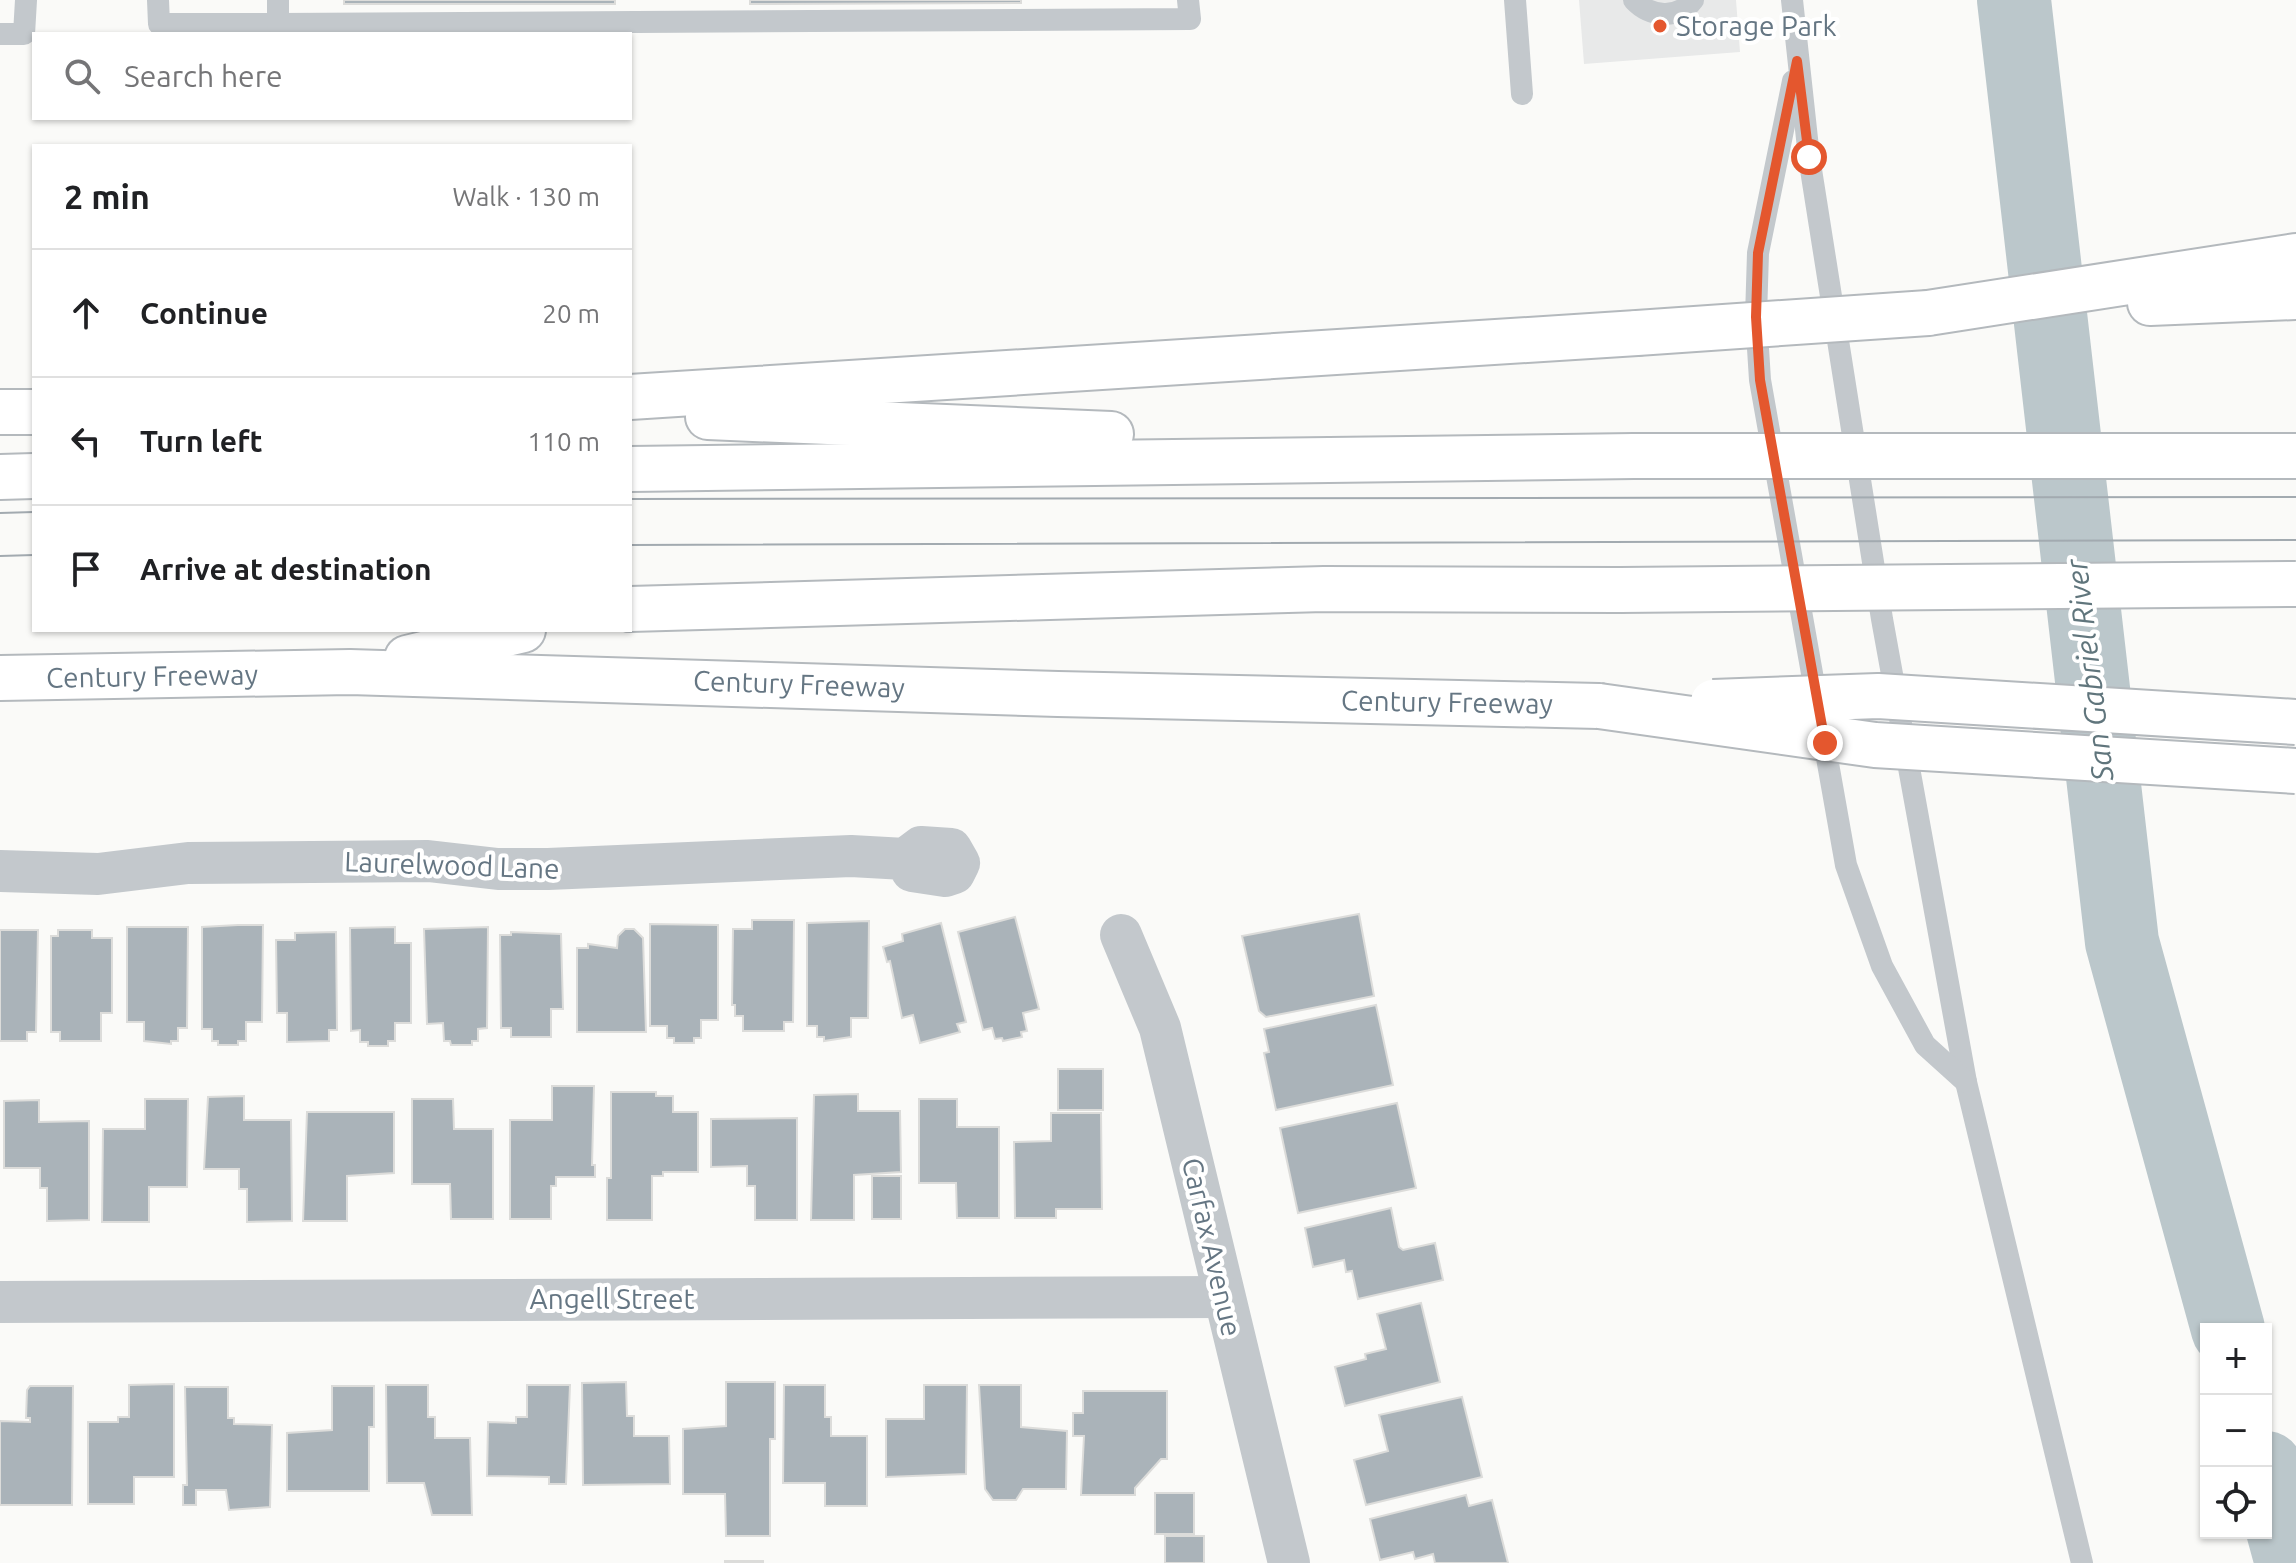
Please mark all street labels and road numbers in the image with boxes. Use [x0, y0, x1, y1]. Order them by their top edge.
street label: Century Freeway [46, 658, 258, 693]
street label: Century Freeway [693, 664, 906, 703]
street label: Century Freeway [1341, 684, 1553, 719]
street label: Laurelwood Lane [344, 845, 560, 884]
street label: Carfax Avenue [1177, 1155, 1248, 1339]
street label: Angell Street [529, 1283, 695, 1314]

